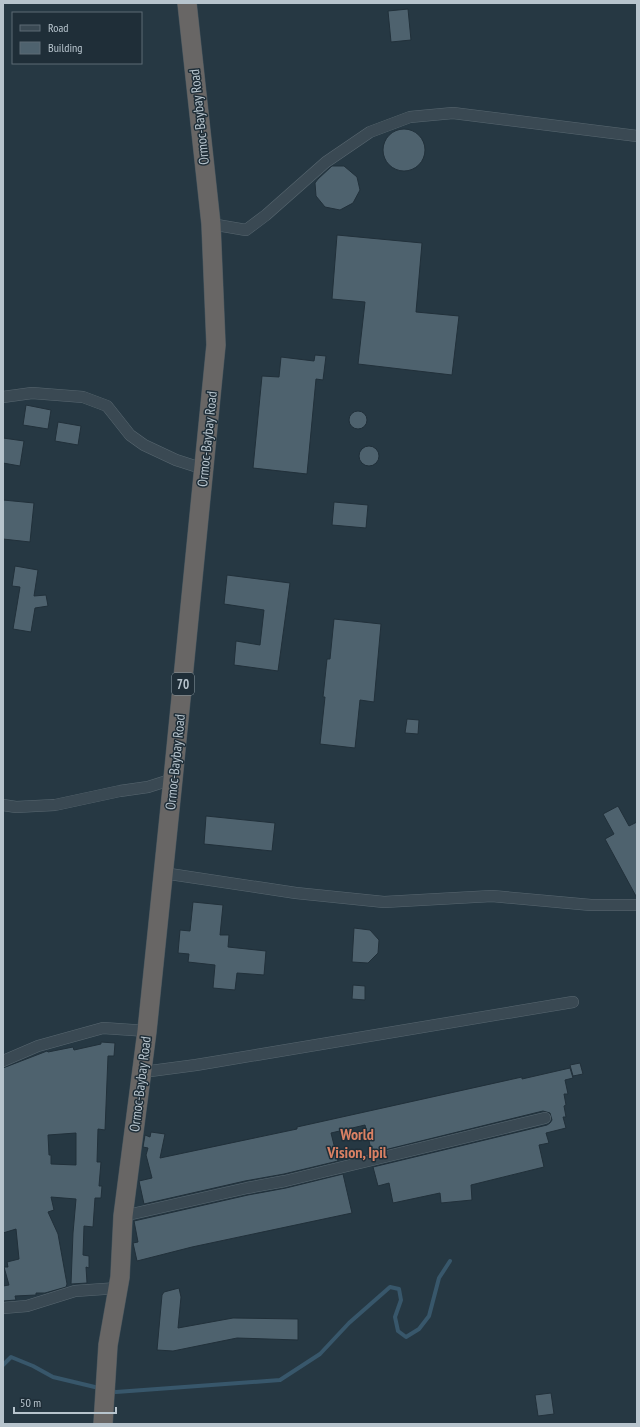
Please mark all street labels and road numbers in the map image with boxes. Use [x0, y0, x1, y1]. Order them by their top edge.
street label: Ormoc-Baybay Road [185, 68, 213, 166]
street label: Ormoc-Baybay Road [193, 390, 221, 488]
road number: 70 [172, 673, 194, 695]
street label: Ormoc-Baybay Road [161, 713, 189, 811]
street label: Ormoc-Baybay Road [125, 1035, 155, 1133]

